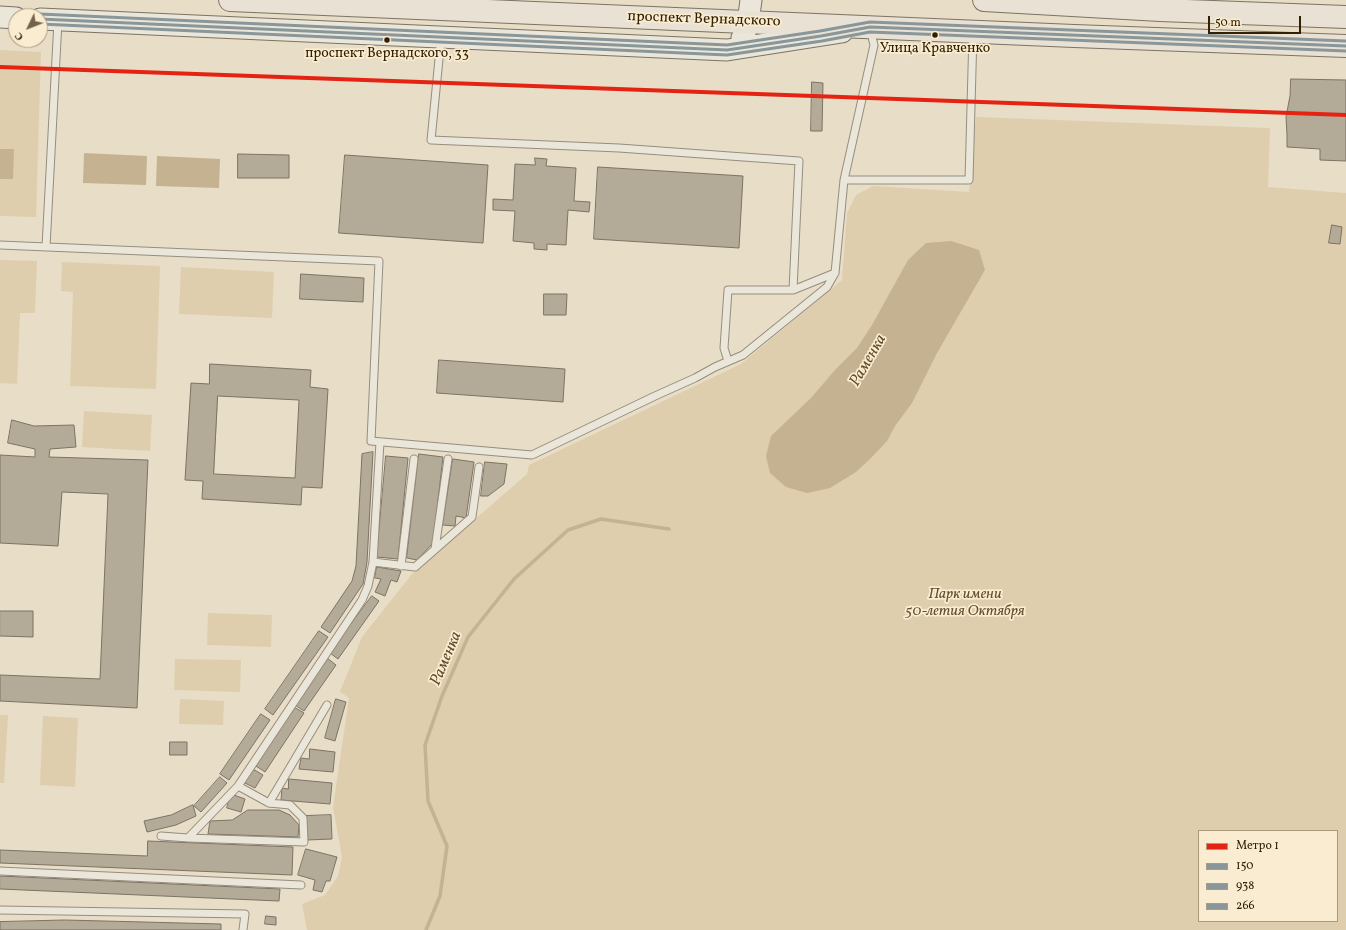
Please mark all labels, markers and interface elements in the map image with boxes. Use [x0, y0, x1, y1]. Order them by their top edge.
north arrow [8, 8, 48, 48]
street label: проспект Вернадского [627, 8, 781, 32]
scale bar [1210, 8, 1303, 34]
text: 50 m [1215, 15, 1241, 31]
text: С [12, 28, 27, 44]
marker: Улица Кравченко [930, 30, 940, 40]
marker: проспект Вернадского, 33 [382, 35, 392, 45]
place label: Улица Кравченко [880, 41, 990, 57]
place label: проспект Вернадского, 33 [305, 46, 469, 62]
water label: Раменка [846, 332, 892, 390]
park label: Парк имени 50-летия Октября [905, 586, 1025, 621]
water label: Раменка [427, 629, 467, 689]
legend [1198, 830, 1338, 922]
text: Метро 1 [1236, 838, 1279, 854]
text: 150 [1236, 858, 1253, 874]
text: 938 [1236, 878, 1254, 894]
text: 266 [1236, 898, 1255, 914]

